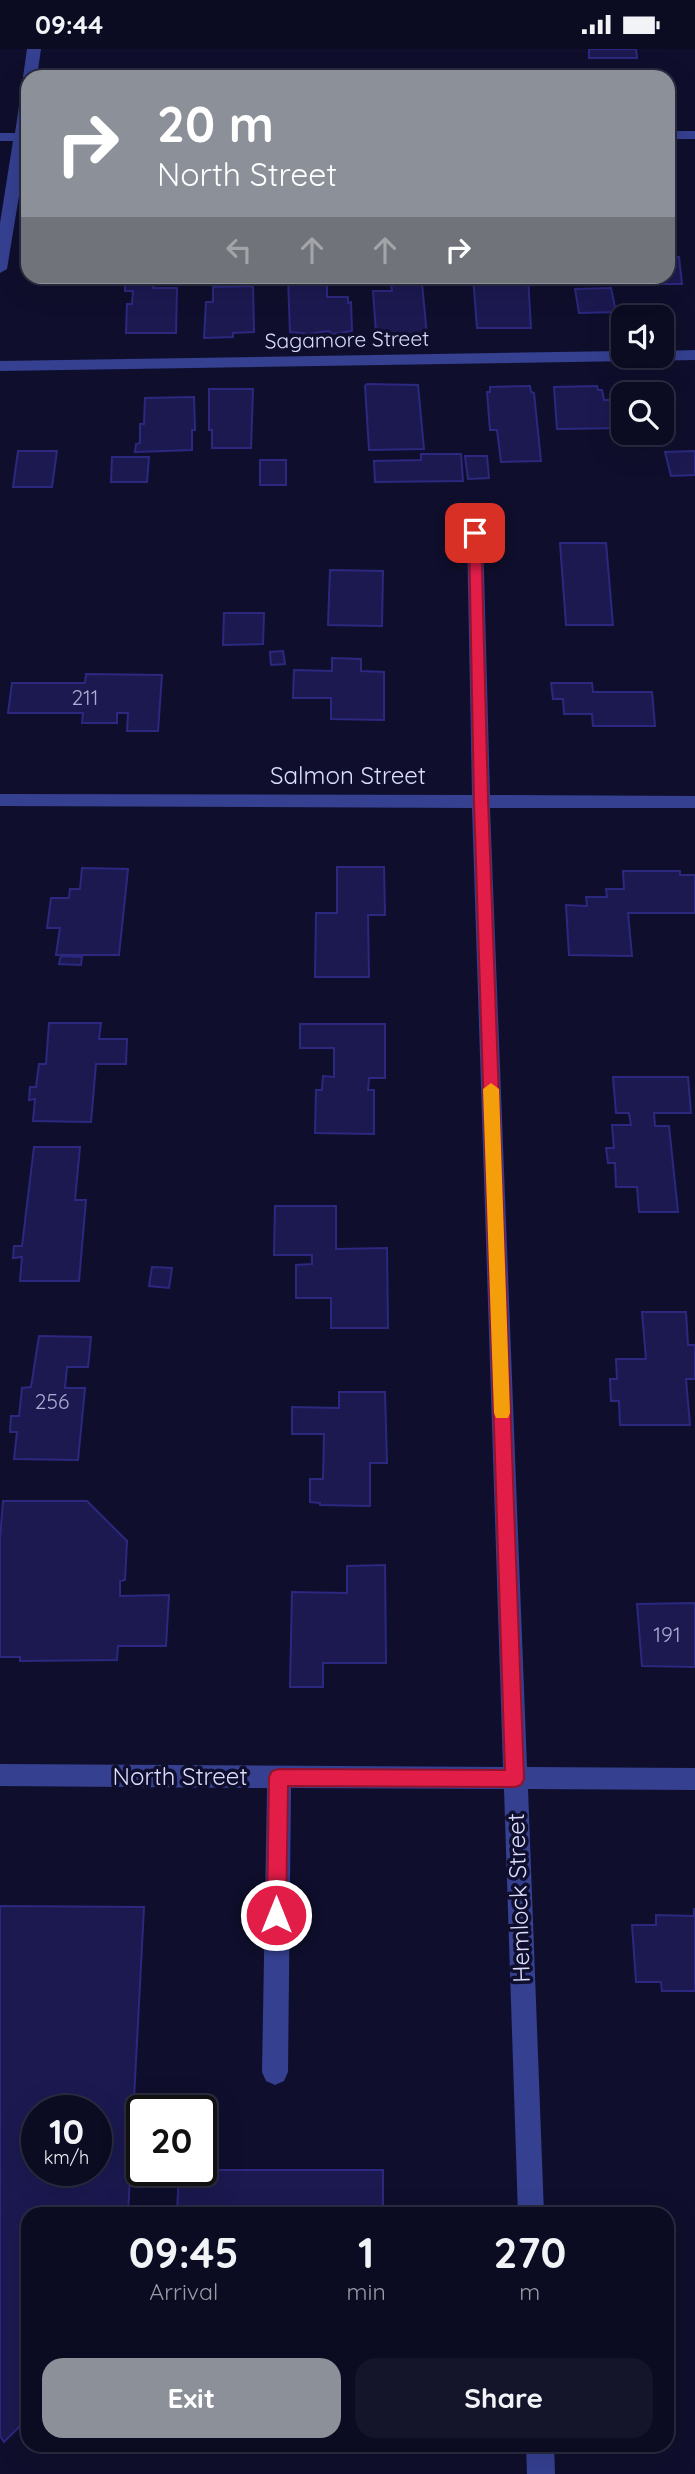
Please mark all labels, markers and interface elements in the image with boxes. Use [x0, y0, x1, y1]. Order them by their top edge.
text: 09:44 [35, 8, 103, 41]
text: 20 m [157, 93, 274, 154]
icon: right [42, 98, 133, 189]
text: North Street [157, 154, 337, 194]
icon: left [220, 231, 258, 269]
icon: ahead [293, 231, 331, 269]
icon: ahead [366, 231, 404, 269]
icon: right [439, 231, 477, 269]
map controls [611, 305, 674, 445]
button: sound [611, 305, 674, 368]
street label: Sagamore Street [264, 325, 430, 353]
button: search [611, 382, 674, 445]
pin [445, 503, 505, 563]
icon: arrive [456, 514, 494, 552]
house number: 211 [71, 684, 99, 710]
street label: Salmon Street [270, 760, 426, 790]
house number: 256 [35, 1388, 69, 1414]
house number: 191 [653, 1621, 681, 1647]
street label: North Street [112, 1761, 248, 1791]
street label: Hemlock Street [500, 1813, 536, 1983]
position arrow [239, 1878, 313, 1952]
speed limit sign: 20 [126, 2095, 217, 2186]
text: 10 [49, 2109, 84, 2153]
text: km/h [44, 2146, 89, 2169]
text: 09:45 [129, 2226, 239, 2279]
text: 1 [358, 2226, 374, 2279]
text: 270 [493, 2226, 566, 2279]
text: Arrival [149, 2277, 218, 2306]
text: min [347, 2277, 386, 2306]
text: m [519, 2277, 540, 2306]
button: Exit [42, 2358, 341, 2438]
button: Share [355, 2358, 653, 2438]

